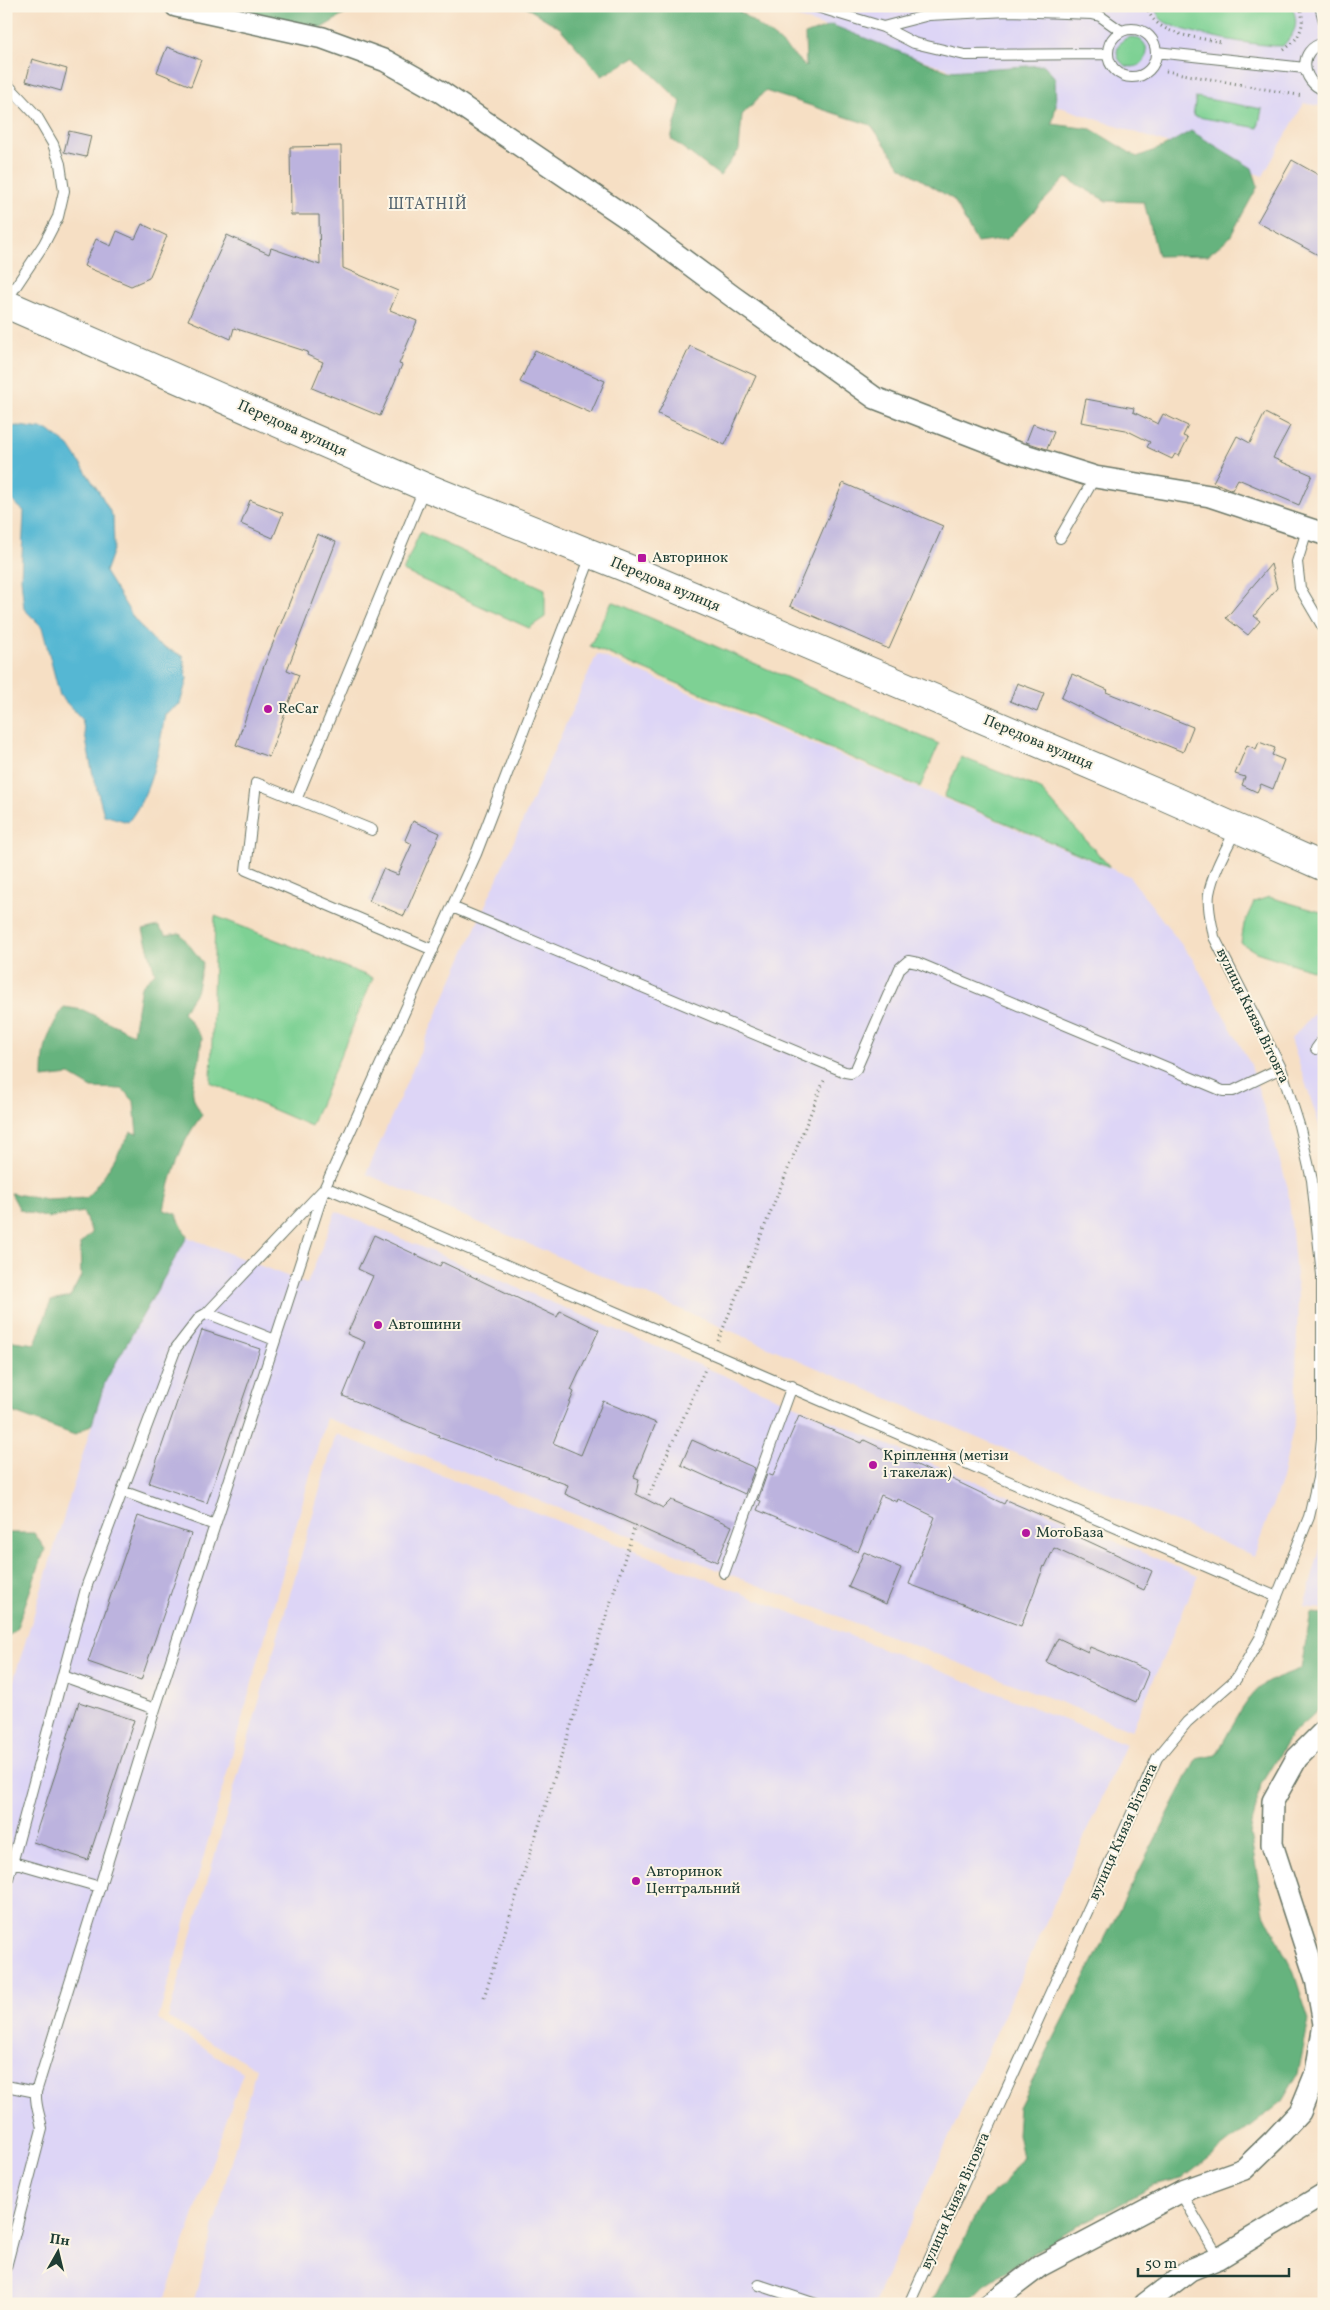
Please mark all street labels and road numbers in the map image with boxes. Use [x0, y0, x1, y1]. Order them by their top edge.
street label: Передова вулиця [234, 395, 350, 463]
street label: Передова вулиця [607, 552, 723, 618]
street label: Передова вулиця [980, 710, 1096, 776]
street label: вулиця Князя Вітовта [1210, 945, 1294, 1087]
street label: вулиця Князя Вітовта [1084, 1760, 1164, 1904]
street label: вулиця Князя Вітовта [916, 2129, 996, 2273]

